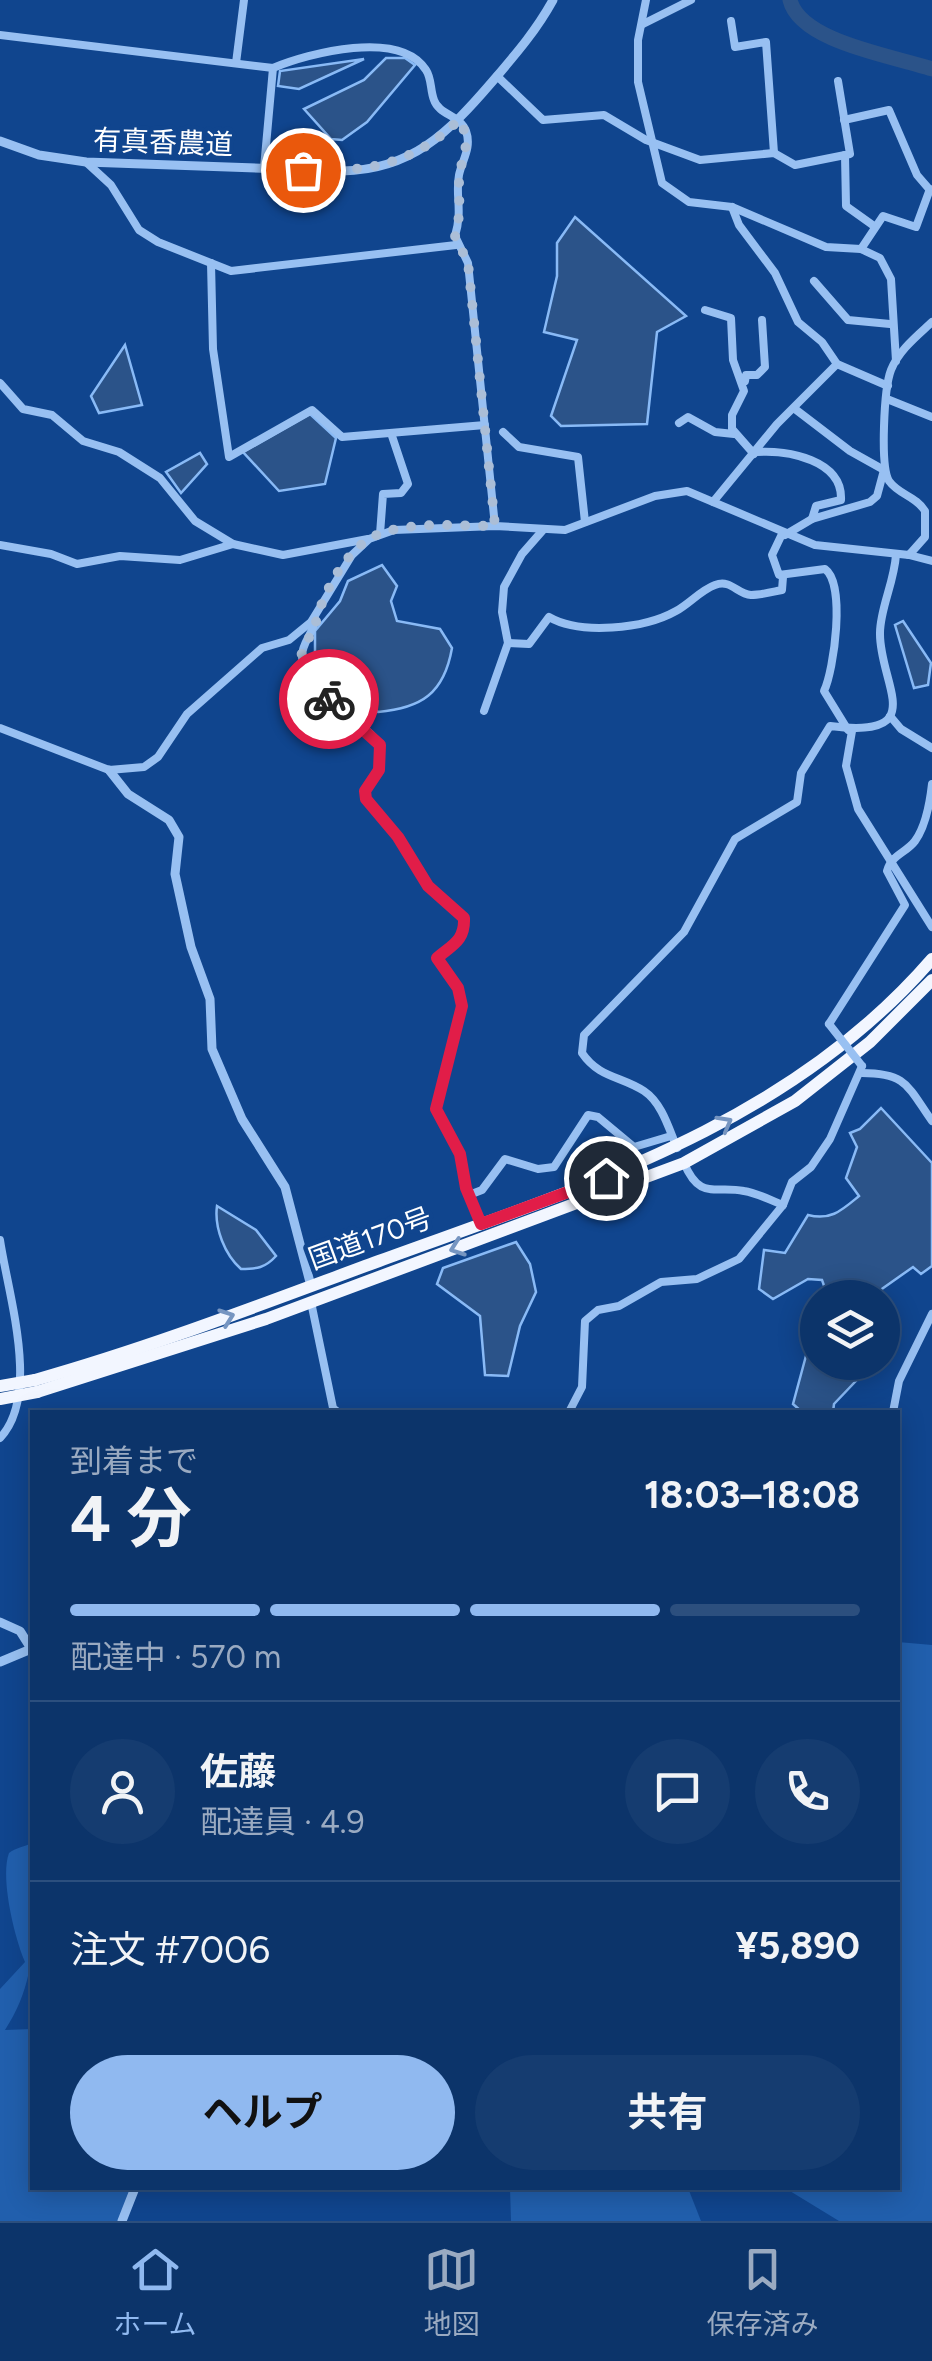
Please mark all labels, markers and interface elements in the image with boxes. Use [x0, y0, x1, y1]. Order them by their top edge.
street label: 有真香農道 [92, 123, 234, 161]
pin [261, 128, 346, 213]
icon: bag [276, 143, 331, 198]
courier [279, 649, 379, 749]
icon: bike [302, 672, 357, 727]
one-way arrow [715, 1116, 733, 1136]
pin [564, 1136, 649, 1221]
icon: home [579, 1151, 634, 1206]
street label: 国道170号 [304, 1200, 436, 1276]
one-way arrow [450, 1236, 467, 1257]
map controls [800, 1280, 900, 1380]
button: layers [800, 1280, 900, 1380]
one-way arrow [217, 1308, 234, 1329]
text: 到着まで [70, 1442, 198, 1480]
text: 18:03–18:08 [644, 1472, 860, 1518]
text: 4 分 [70, 1479, 192, 1557]
text: 配達中 · 570 m [70, 1638, 281, 1676]
button: person [70, 1739, 175, 1844]
button: chat [625, 1739, 730, 1844]
button: phone [755, 1739, 860, 1844]
text: 佐藤 [200, 1749, 276, 1795]
text: 配達員 · 4.9 [200, 1803, 365, 1841]
text: ¥5,890 [736, 1923, 860, 1969]
text: 注文 #7006 [70, 1927, 270, 1973]
button: ヘルプ [70, 2055, 455, 2170]
button: 共有 [475, 2055, 860, 2170]
tab: ホーム [113, 2242, 197, 2342]
tab: 地図 [424, 2242, 480, 2342]
tab: 保存済み [706, 2242, 819, 2342]

